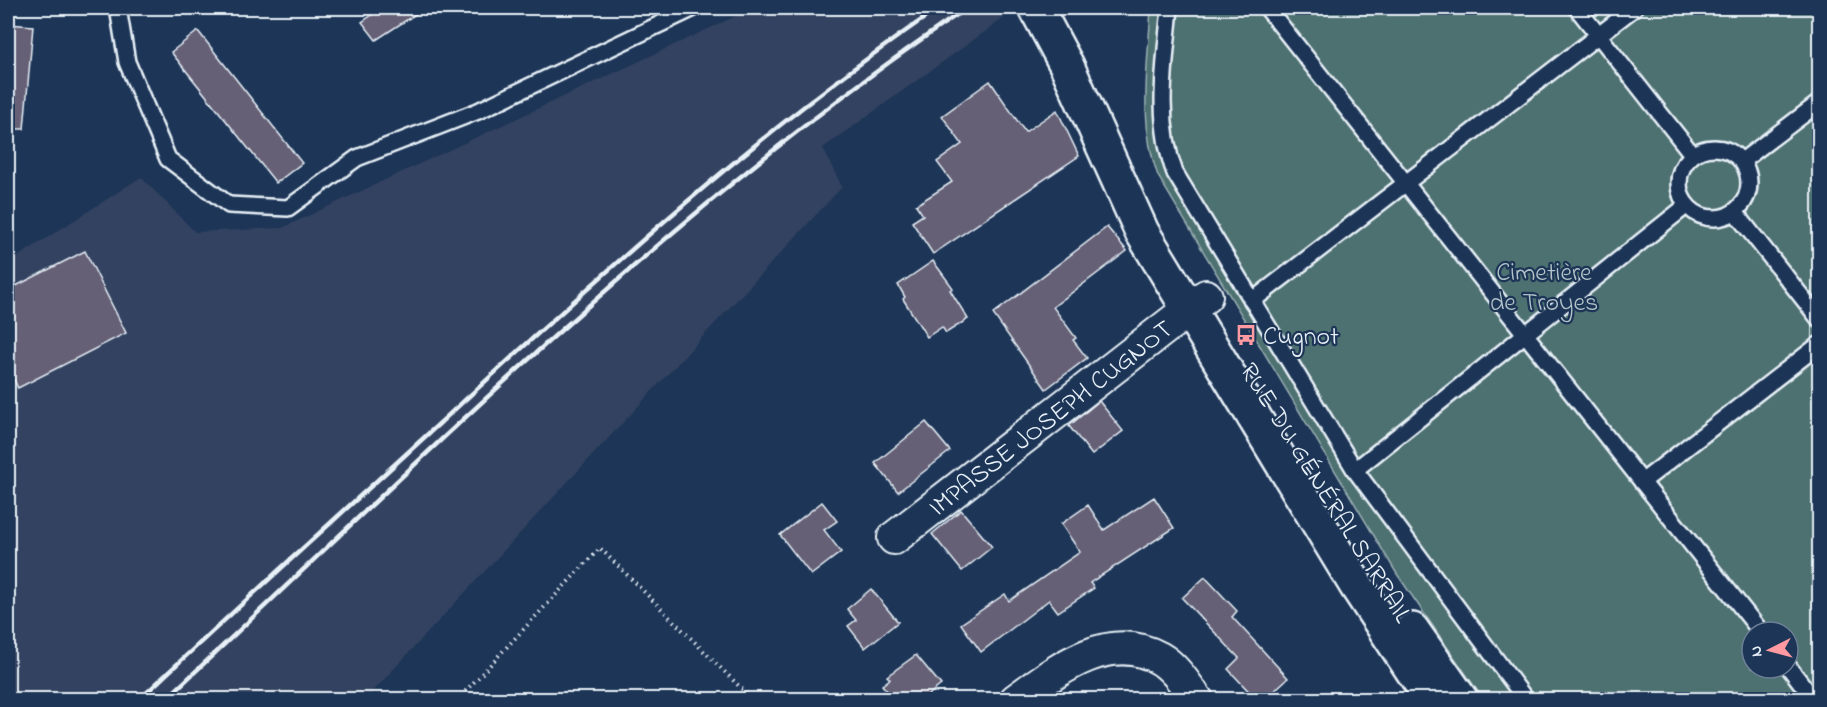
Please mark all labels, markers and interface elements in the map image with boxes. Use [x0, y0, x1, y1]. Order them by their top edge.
park label: Cimetière de Troyes [1490, 255, 1598, 323]
street label: IMPASSE JOSEPH CUGNOT [922, 312, 1182, 527]
place label: Cugnot [1263, 319, 1339, 357]
bus stop icon: Cugnot [1234, 323, 1258, 347]
street label: RUE DU GÉNÉRAL SARRAIL [1229, 356, 1420, 631]
north arrow [1740, 620, 1800, 680]
text: N [1745, 645, 1770, 658]

